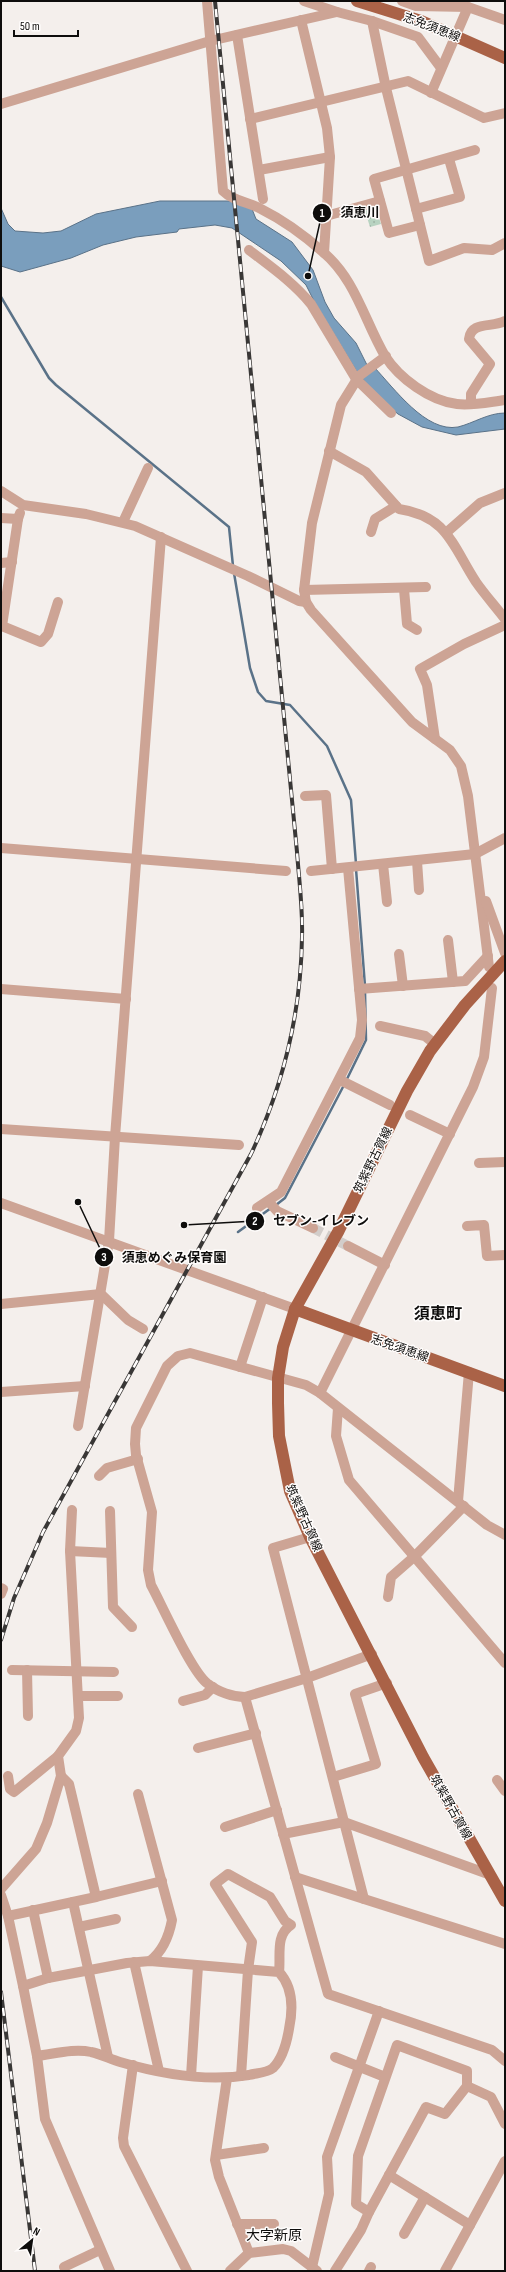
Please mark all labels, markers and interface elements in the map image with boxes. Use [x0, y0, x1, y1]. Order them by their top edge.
street label: 志免須恵線 [401, 10, 463, 45]
scale bar [14, 12, 78, 38]
text: 50 m [20, 19, 40, 34]
callout: 須恵川 [312, 200, 387, 225]
text: 須恵川 [340, 205, 380, 221]
text: 1 [320, 206, 325, 221]
street label: 筑紫野古賀線 [351, 1125, 396, 1196]
callout: セブン-イレブン [245, 1208, 377, 1233]
text: セブン-イレブン [273, 1213, 369, 1229]
text: 2 [252, 1214, 258, 1229]
callout: 須恵めぐみ保育園 [94, 1245, 234, 1270]
text: 3 [101, 1250, 107, 1265]
text: 須恵めぐみ保育園 [122, 1250, 226, 1266]
district label: 須恵町 [414, 1305, 462, 1324]
street label: 志免須恵線 [369, 1332, 431, 1365]
street label: 筑紫野古賀線 [282, 1482, 325, 1554]
street label: 筑紫野古賀線 [427, 1772, 475, 1842]
north arrow [12, 2220, 52, 2260]
text: N [31, 2225, 42, 2239]
district label: 大字新原 [246, 2227, 302, 2244]

